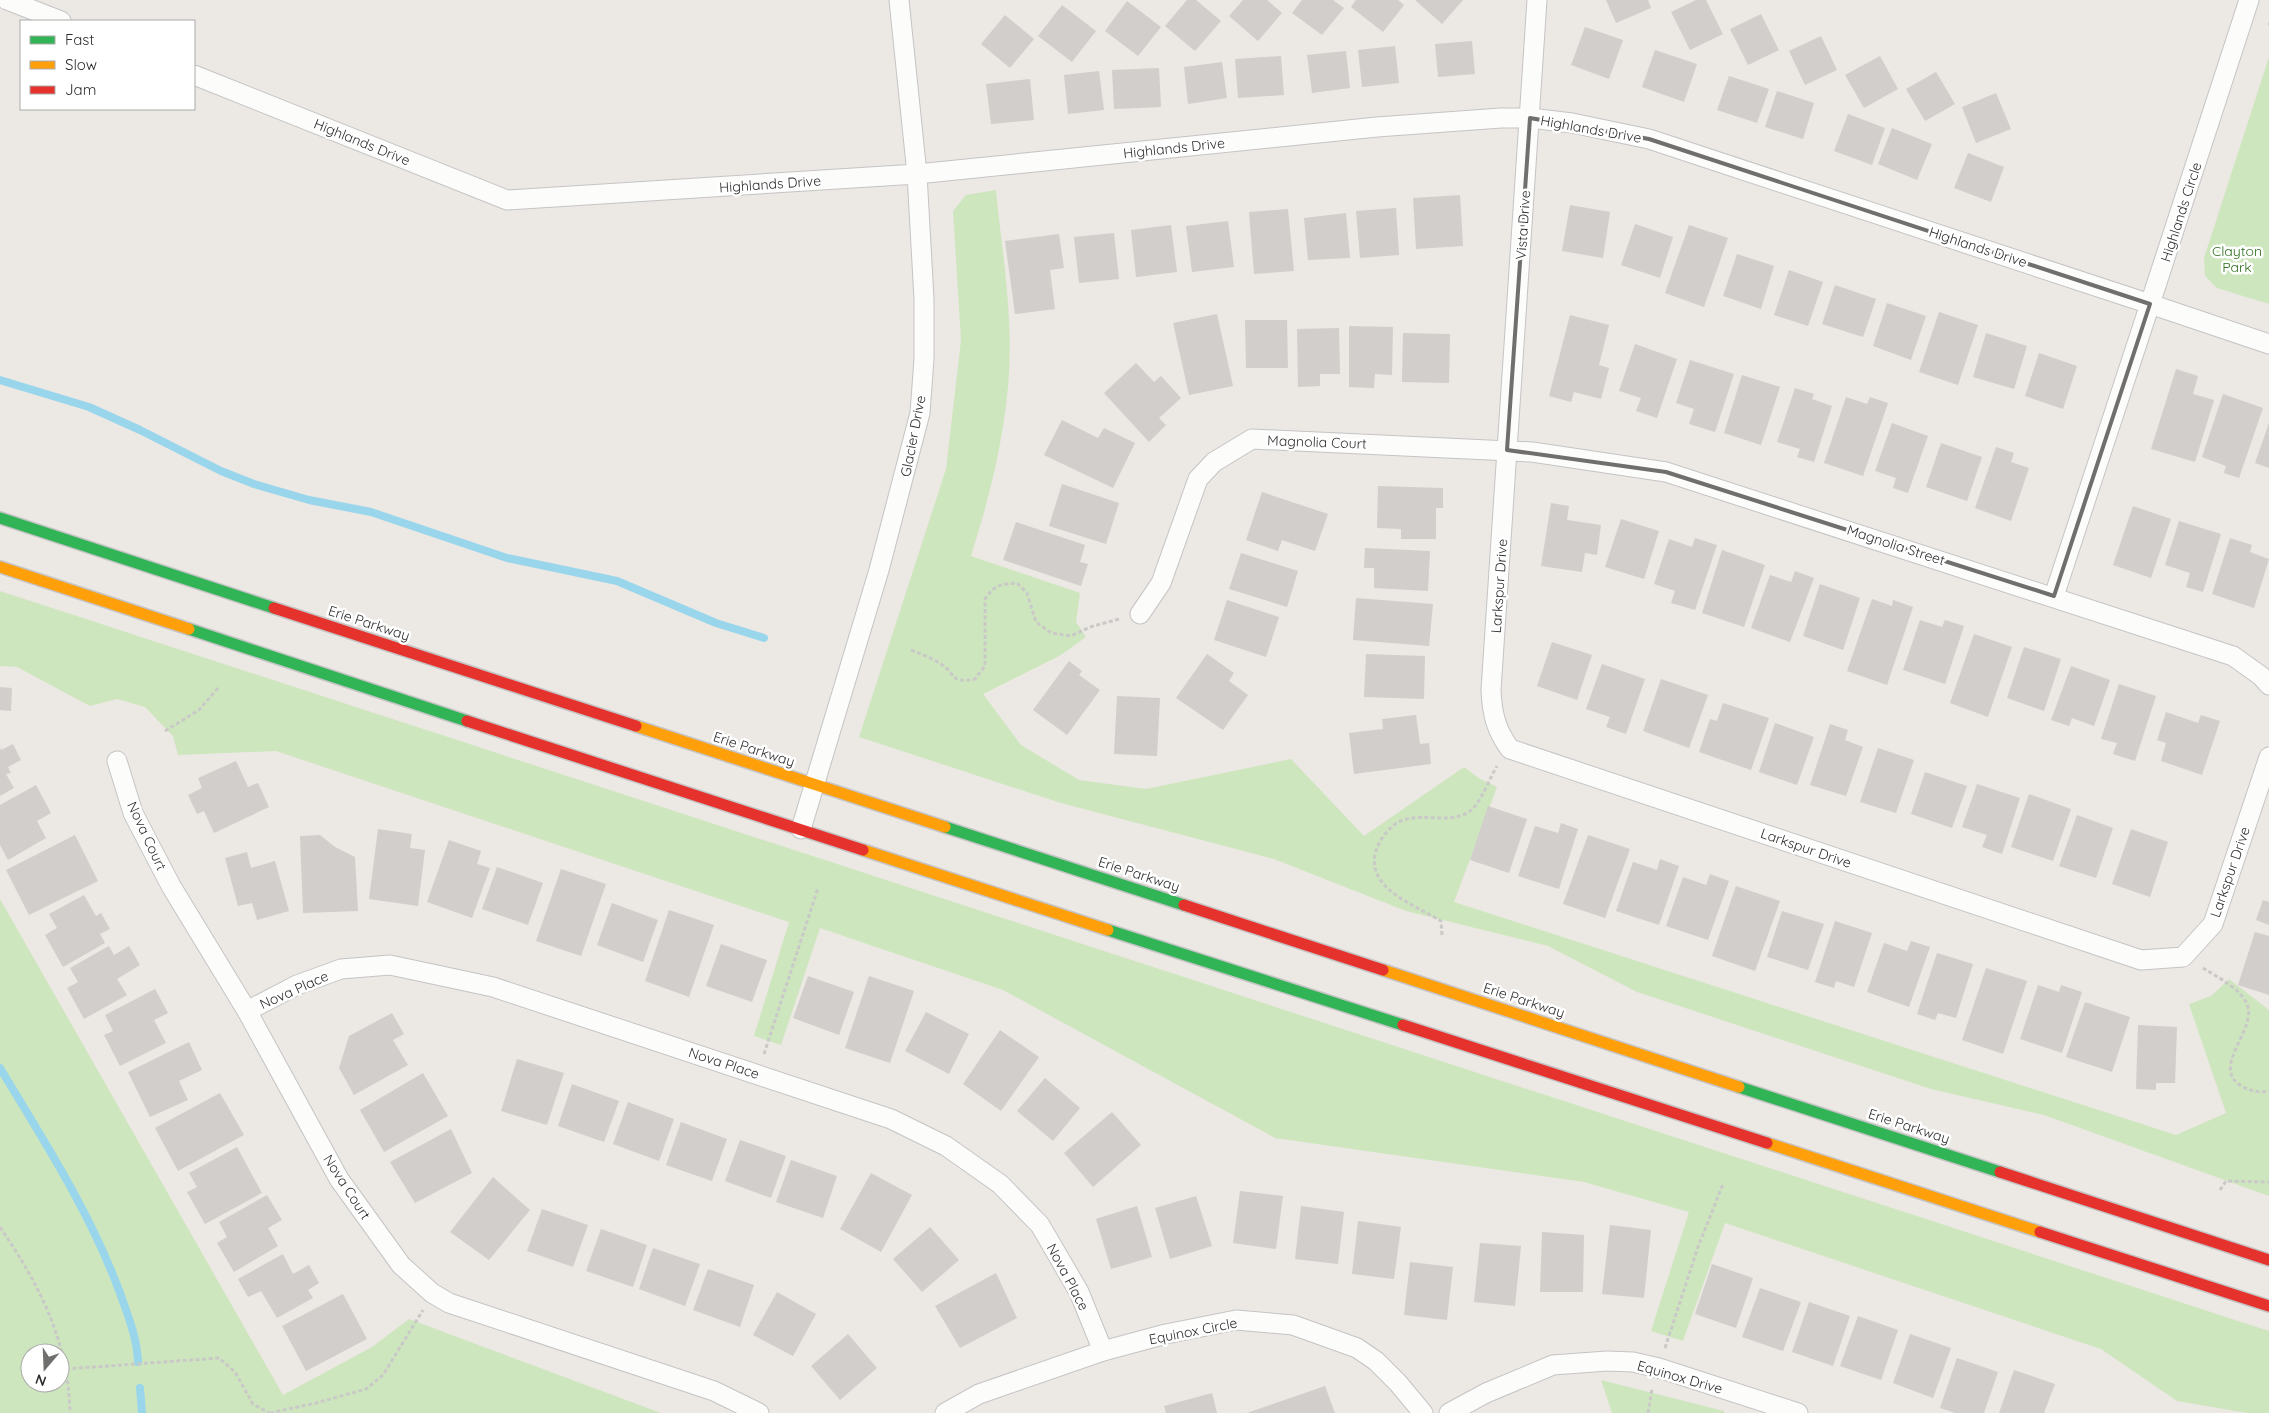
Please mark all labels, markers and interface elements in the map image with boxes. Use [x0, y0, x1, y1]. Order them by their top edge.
legend [20, 20, 195, 110]
text: Fast [65, 30, 94, 49]
text: Slow [65, 55, 97, 74]
text: Jam [65, 80, 96, 99]
street label: Highlands Drive [1539, 111, 1643, 147]
street label: Highlands Drive [311, 115, 413, 170]
street label: Highlands Drive [1122, 134, 1226, 162]
street label: Highlands Circle [2156, 160, 2206, 264]
street label: Highlands Drive [718, 171, 822, 197]
street label: Vista Drive [1512, 190, 1534, 260]
street label: Highlands Drive [1927, 223, 2029, 271]
park label: Clayton Park [2212, 242, 2262, 276]
street label: Glacier Drive [896, 394, 930, 478]
street label: Magnolia Court [1267, 431, 1367, 453]
street label: Magnolia Street [1845, 521, 1948, 569]
street label: Larkspur Drive [1487, 538, 1511, 634]
street label: Erie Parkway [326, 601, 412, 645]
street label: Erie Parkway [711, 727, 797, 771]
street label: Nova Court [123, 799, 171, 874]
street label: Larkspur Drive [1758, 824, 1854, 872]
street label: Larkspur Drive [2206, 824, 2254, 920]
street label: Erie Parkway [1096, 852, 1182, 896]
street label: Nova Place [257, 967, 331, 1013]
street label: Erie Parkway [1481, 978, 1567, 1022]
street label: Nova Place [686, 1043, 762, 1083]
street label: Erie Parkway [1866, 1104, 1952, 1148]
street label: Nova Court [319, 1151, 375, 1223]
street label: Nova Place [1043, 1240, 1093, 1314]
street label: Equinox Circle [1147, 1314, 1239, 1348]
north arrow [20, 1343, 70, 1393]
street label: Equinox Drive [1635, 1356, 1725, 1398]
text: N [33, 1370, 49, 1390]

